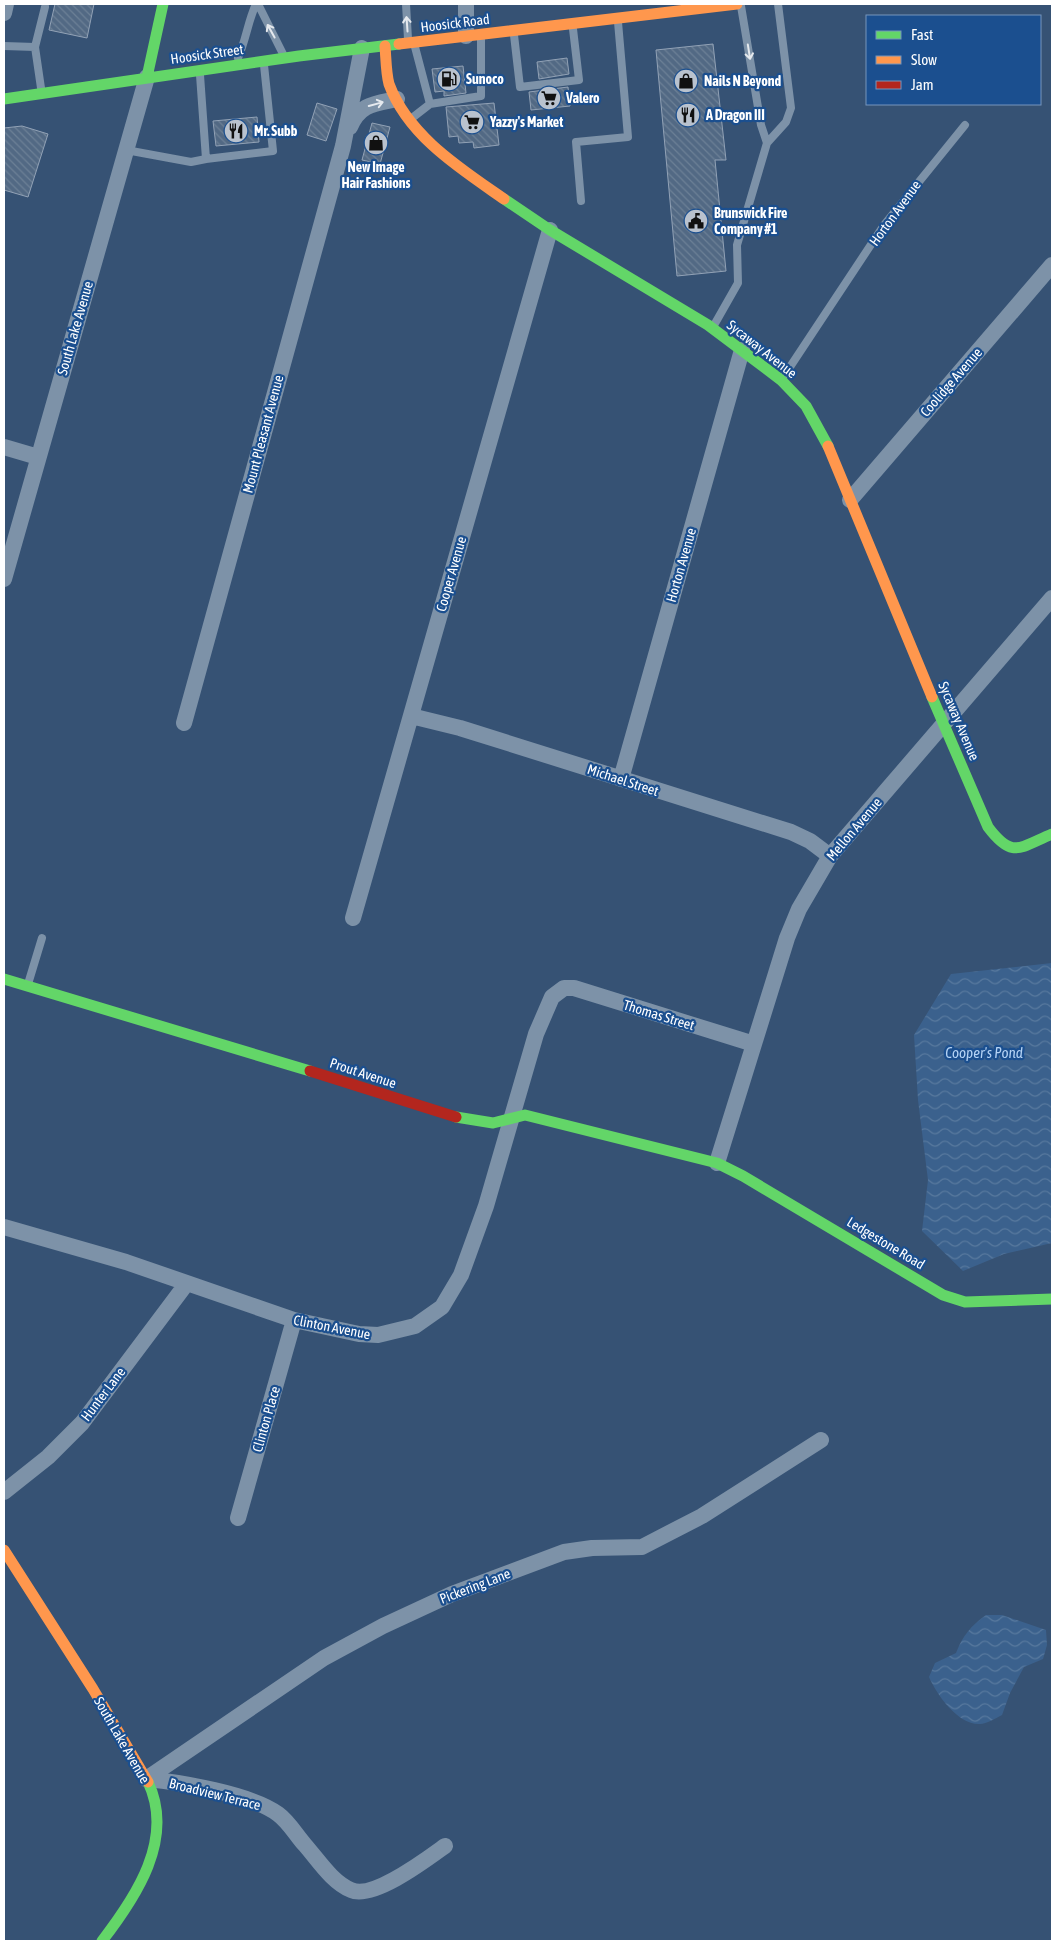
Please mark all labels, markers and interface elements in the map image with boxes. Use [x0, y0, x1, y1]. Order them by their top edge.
street label: Hoosick Road [420, 11, 490, 35]
legend [866, 15, 1041, 105]
one-way arrow [403, 16, 412, 32]
one-way arrow [266, 24, 276, 39]
text: Fast [911, 26, 933, 43]
street label: Hoosick Street [170, 41, 244, 67]
one-way arrow [744, 43, 754, 59]
text: Slow [911, 51, 937, 68]
fuel station icon: Sunoco [436, 66, 462, 92]
shop icon: Nails N Beyond [673, 68, 699, 94]
place label: Sunoco [466, 71, 504, 87]
place label: Nails N Beyond [704, 73, 782, 89]
text: Jam [911, 76, 934, 93]
supermarket icon: Valero [536, 85, 562, 111]
place label: Valero [565, 90, 600, 106]
one-way arrow [367, 99, 383, 108]
restaurant icon: A Dragon III [675, 102, 701, 128]
place label: A Dragon III [705, 107, 765, 123]
supermarket icon: Yazzy's Market [459, 109, 485, 135]
place label: Yazzy's Market [489, 114, 563, 130]
restaurant icon: Mr. Subb [223, 118, 249, 144]
place label: Mr. Subb [254, 123, 298, 139]
shop icon: New Image Hair Fashions [363, 130, 389, 156]
place label: New Image Hair Fashions [341, 159, 411, 191]
street label: Horton Avenue [866, 177, 924, 249]
place label: Brunswick Fire Company #1 [714, 205, 787, 237]
public building icon: Brunswick Fire Company #1 [683, 208, 709, 234]
street label: South Lake Avenue [54, 279, 96, 377]
street label: Sycaway Avenue [724, 317, 800, 381]
street label: Coolidge Avenue [917, 344, 985, 420]
street label: Mount Pleasant Avenue [240, 373, 286, 495]
street label: Horton Avenue [663, 526, 699, 604]
street label: Cooper Avenue [433, 535, 469, 613]
street label: Sycaway Avenue [935, 679, 983, 763]
street label: Michael Street [585, 761, 661, 799]
street label: Mellon Avenue [823, 794, 885, 864]
street label: Thomas Street [622, 997, 696, 1033]
water label: Cooper's Pond [945, 1044, 1023, 1061]
street label: Prout Avenue [328, 1055, 398, 1091]
street label: Ledgestone Road [844, 1214, 928, 1272]
street label: Clinton Avenue [292, 1312, 372, 1342]
street label: Hunter Lane [78, 1364, 128, 1424]
street label: Clinton Place [249, 1384, 283, 1454]
street label: Pickering Lane [437, 1565, 513, 1607]
street label: South Lake Avenue [91, 1694, 153, 1786]
street label: Broadview Terrace [168, 1775, 262, 1813]

